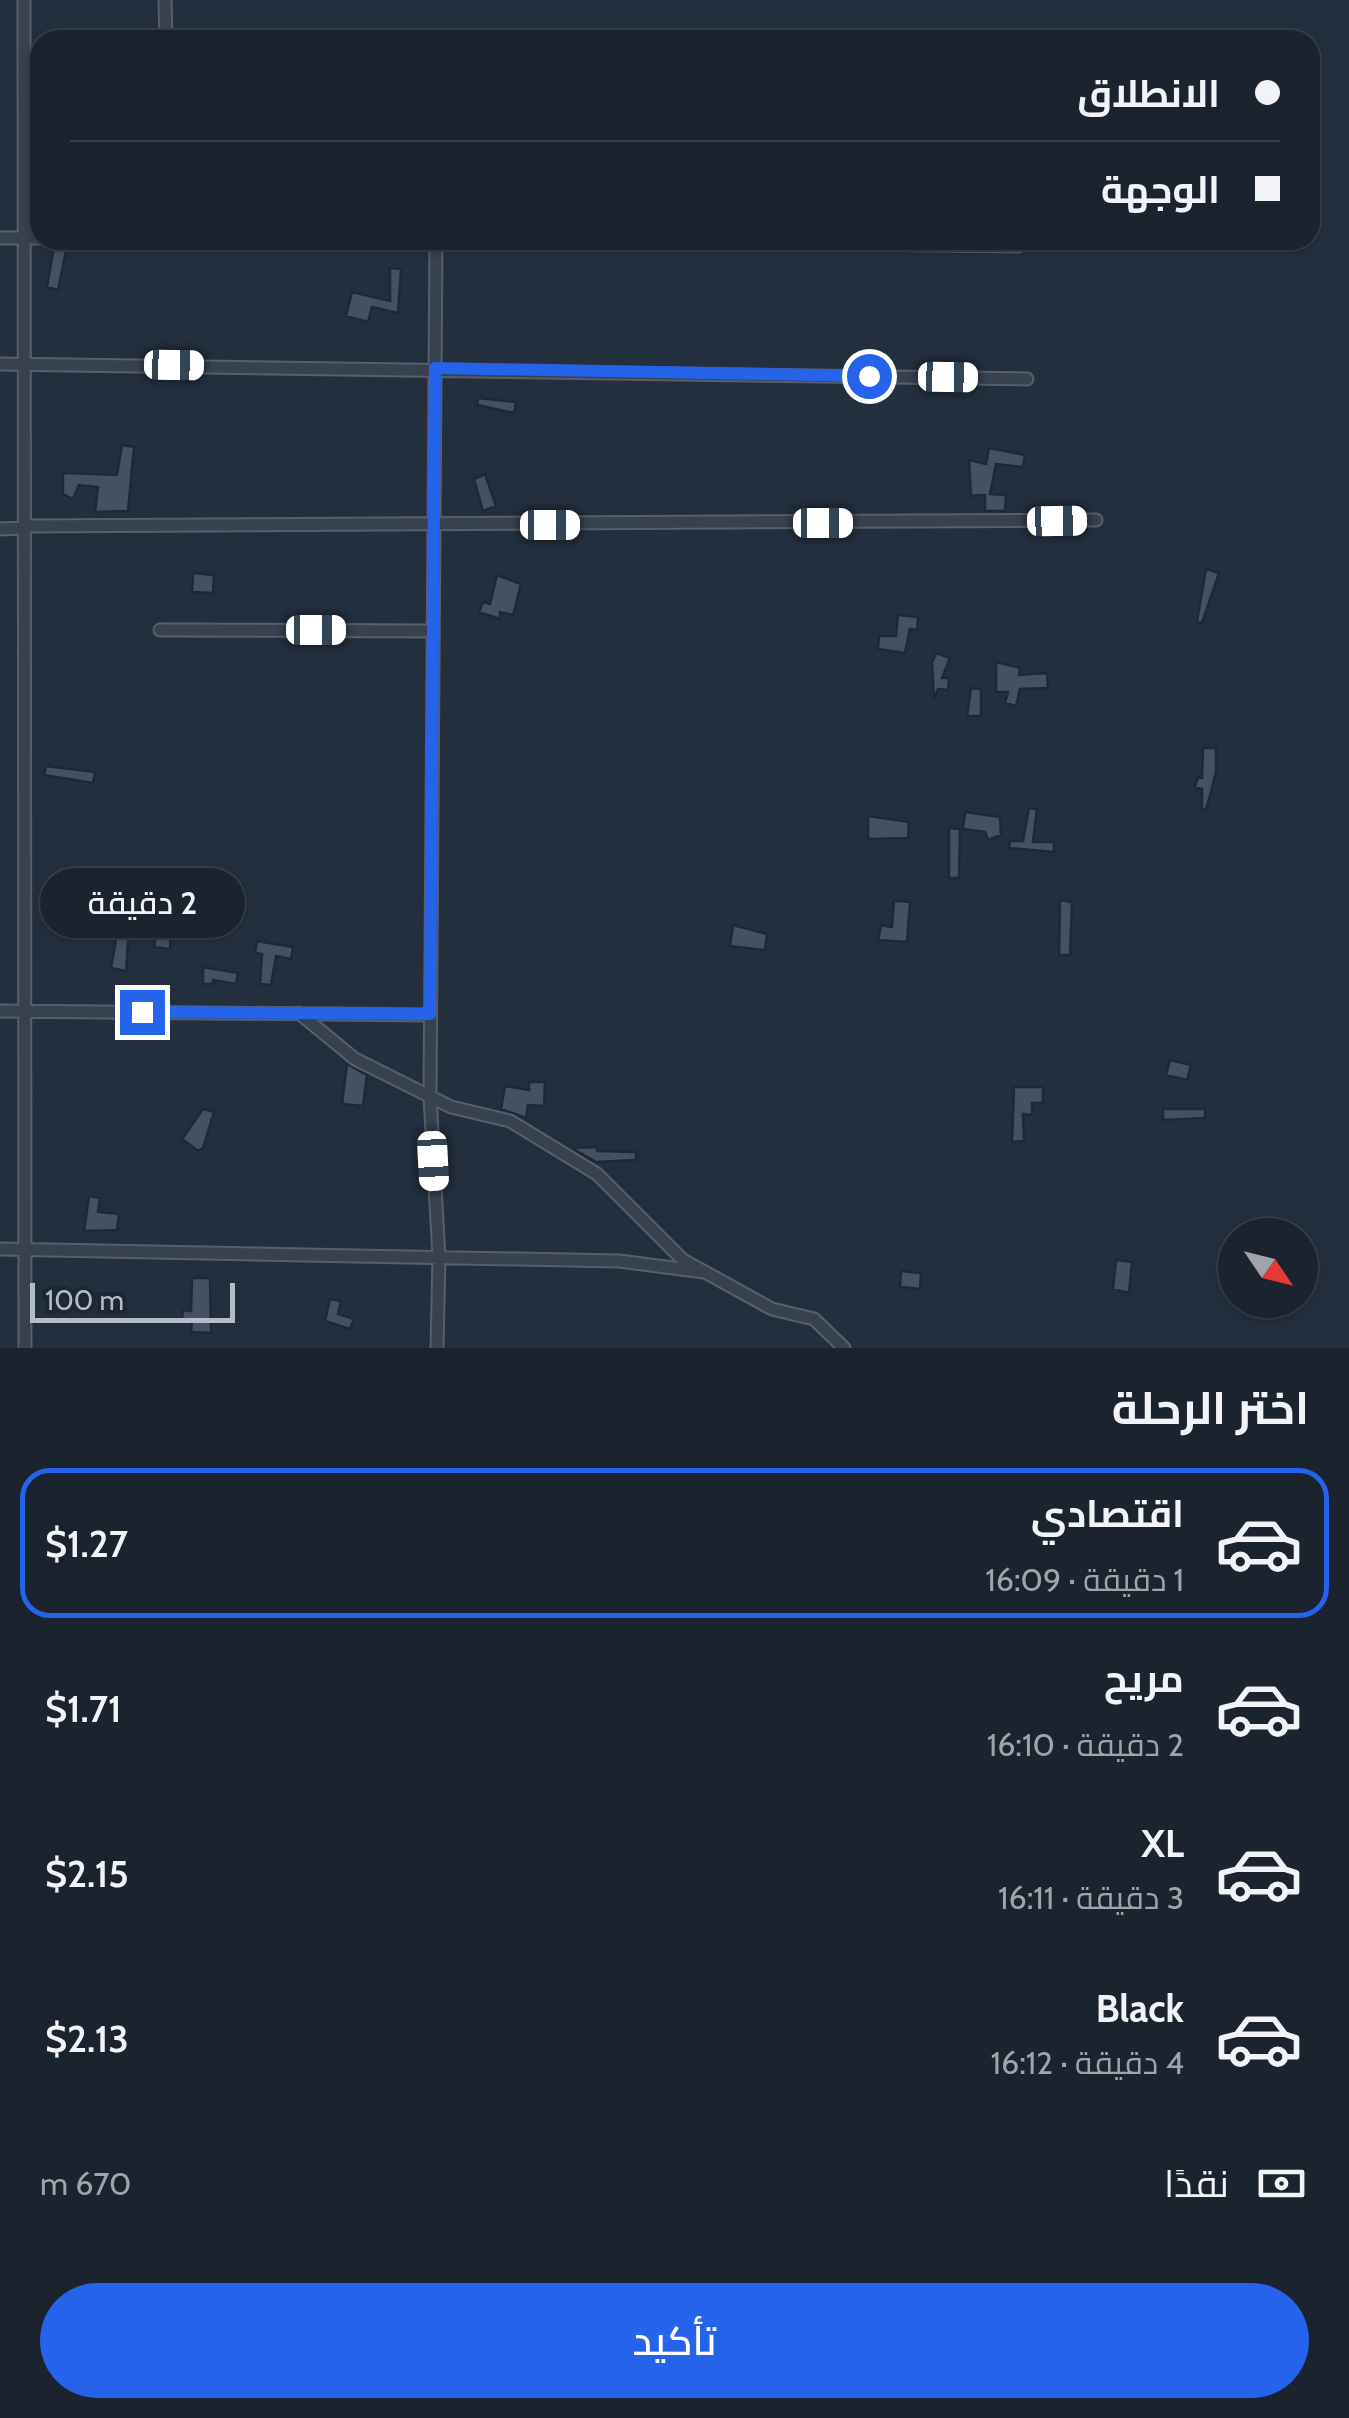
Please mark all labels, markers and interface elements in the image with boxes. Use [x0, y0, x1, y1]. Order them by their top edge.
text: الانطلاق [1077, 70, 1220, 117]
text: الوجهة [1101, 166, 1220, 213]
car [144, 349, 204, 381]
route start [847, 354, 892, 399]
car [918, 361, 978, 393]
car [1027, 505, 1087, 537]
car [793, 508, 853, 538]
car [520, 510, 580, 540]
car [286, 615, 346, 645]
callout: 2 دقيقة [39, 867, 244, 937]
text: 2 دقيقة [88, 883, 197, 922]
route end [120, 990, 165, 1035]
car [416, 1130, 450, 1192]
north arrow [1218, 1218, 1318, 1318]
map controls [1218, 1218, 1318, 1318]
scale bar [30, 1278, 235, 1322]
text: 100 m [45, 1283, 124, 1317]
text: اختر الرحلة [1112, 1381, 1309, 1435]
text: اقتصادي [1031, 1490, 1184, 1537]
icon: car [1214, 1498, 1304, 1588]
text: $1.27 [45, 1520, 128, 1567]
text: 1 دقيقة · 16:09 [985, 1560, 1184, 1599]
text: مريح [1104, 1655, 1184, 1702]
icon: car [1214, 1663, 1304, 1753]
text: $1.71 [45, 1685, 122, 1732]
text: 2 دقيقة · 16:10 [987, 1725, 1184, 1764]
text: XL [1141, 1820, 1184, 1867]
icon: car [1214, 1828, 1304, 1918]
text: $2.15 [45, 1850, 129, 1897]
text: 3 دقيقة · 16:11 [998, 1878, 1184, 1917]
text: Black [1096, 1985, 1184, 2032]
icon: car [1214, 1993, 1304, 2083]
text: $2.13 [45, 2015, 129, 2062]
text: 4 دقيقة · 16:12 [991, 2043, 1184, 2082]
icon: cash [1254, 2156, 1309, 2211]
text: نقدًا [1164, 2160, 1229, 2207]
text: 670 m [40, 2164, 131, 2203]
button: تأكيد [40, 2283, 1309, 2398]

